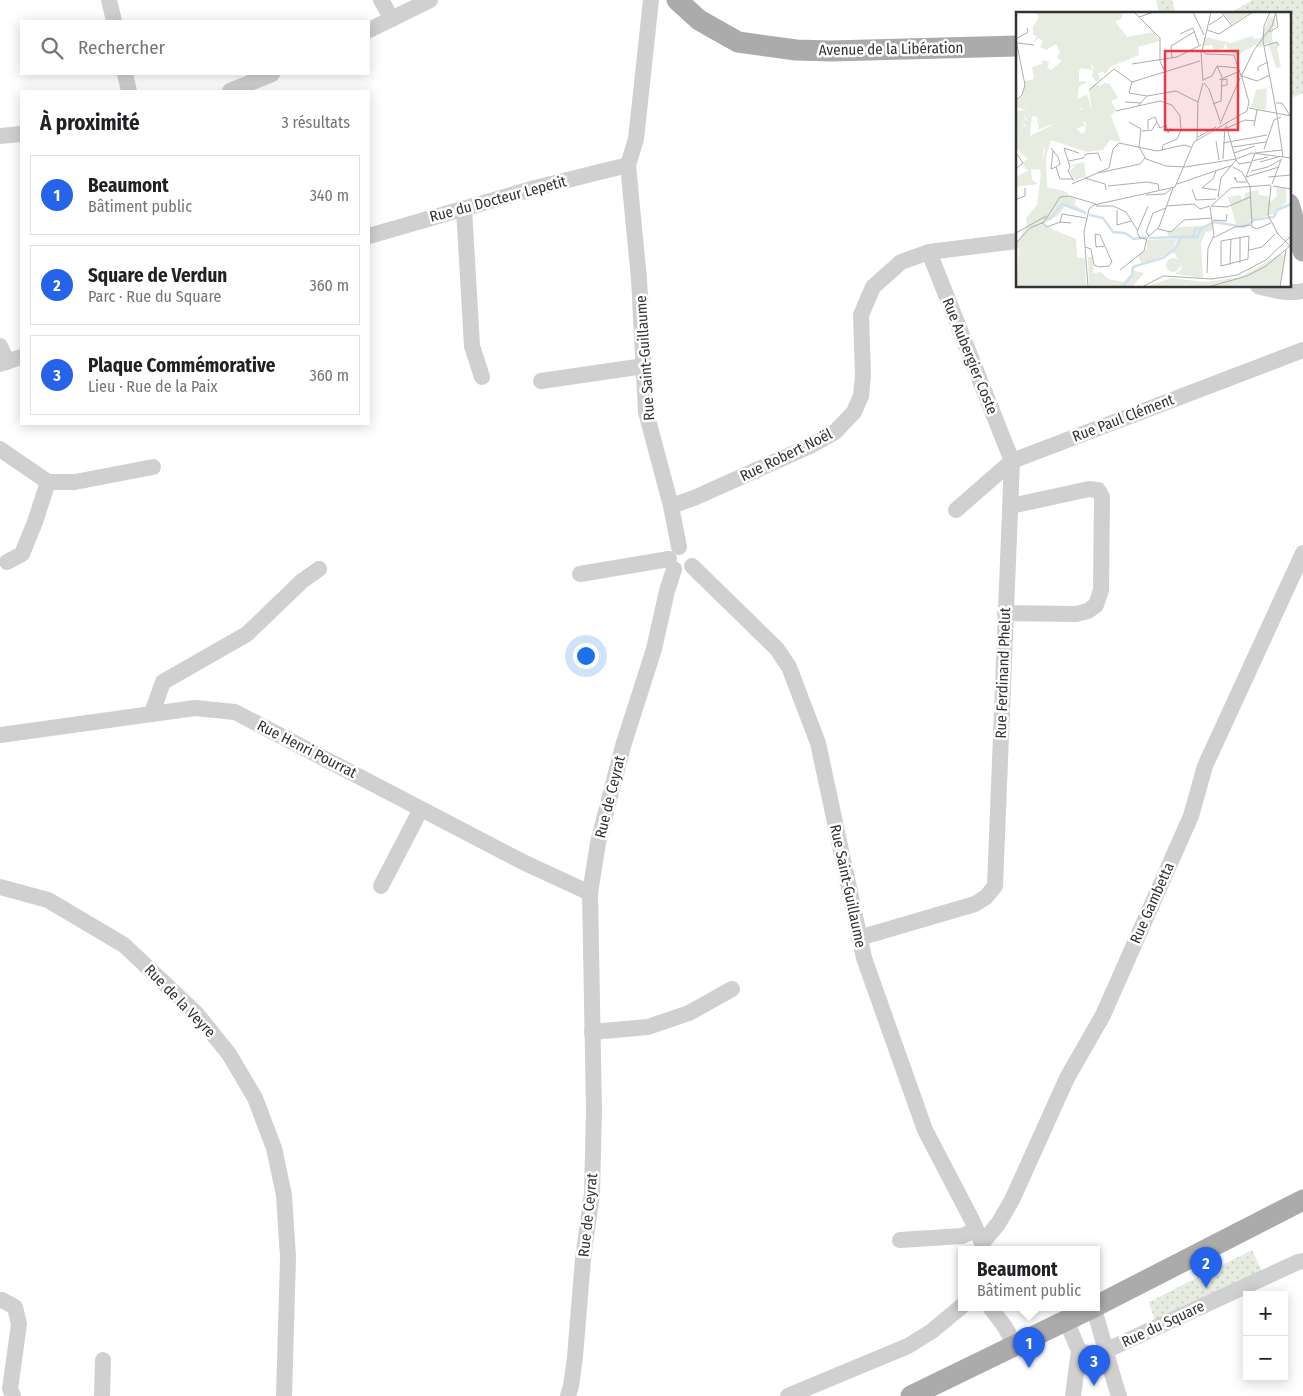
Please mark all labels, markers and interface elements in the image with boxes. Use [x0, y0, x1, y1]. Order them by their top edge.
inset map [1016, 12, 1290, 288]
search box [20, 20, 370, 75]
icon: search [38, 34, 66, 62]
text: Rechercher [78, 36, 165, 59]
street label: Avenue de la Libération [818, 39, 964, 59]
text: À proximité [40, 110, 140, 136]
text: 3 résultats [282, 113, 350, 132]
street label: Rue du Docteur Lepetit [428, 172, 568, 226]
text: Beaumont [88, 174, 169, 197]
text: 1 [54, 186, 60, 205]
text: 340 m [310, 186, 349, 205]
text: Bâtiment public [88, 197, 192, 216]
text: Square de Verdun [88, 264, 227, 287]
text: 2 [53, 276, 61, 295]
text: 360 m [309, 276, 349, 295]
text: Parc · Rue du Square [88, 287, 222, 306]
street label: Rue Saint-Guillaume [632, 295, 658, 421]
street label: Rue Aubergier Coste [938, 295, 1002, 417]
text: Plaque Commémorative [88, 354, 275, 377]
text: 3 [53, 366, 61, 385]
text: 360 m [309, 366, 349, 385]
text: Lieu · Rue de la Paix [88, 377, 217, 396]
street label: Rue Paul Clément [1070, 390, 1176, 446]
street label: Rue Robert Noël [737, 425, 835, 485]
street label: Rue Ferdinand Phelut [992, 607, 1014, 739]
your location [573, 643, 599, 669]
street label: Rue Henri Pourrat [254, 716, 360, 782]
street label: Rue de Ceyrat [591, 754, 629, 840]
street label: Rue Saint-Guillaume [826, 823, 870, 949]
street label: Rue Gambetta [1126, 860, 1178, 946]
street label: Rue de la Veyre [141, 961, 219, 1041]
street label: Rue de Ceyrat [575, 1172, 601, 1258]
popup [958, 1246, 1100, 1311]
pin: 2 [1190, 1247, 1222, 1288]
text: Beaumont [977, 1258, 1058, 1281]
text: Bâtiment public [977, 1281, 1081, 1300]
map controls [1243, 1291, 1288, 1381]
button: + [1243, 1291, 1288, 1336]
street label: Rue du Square [1119, 1297, 1207, 1351]
pin: 1 [1013, 1327, 1045, 1368]
button: − [1243, 1336, 1288, 1381]
pin: 3 [1078, 1345, 1110, 1386]

